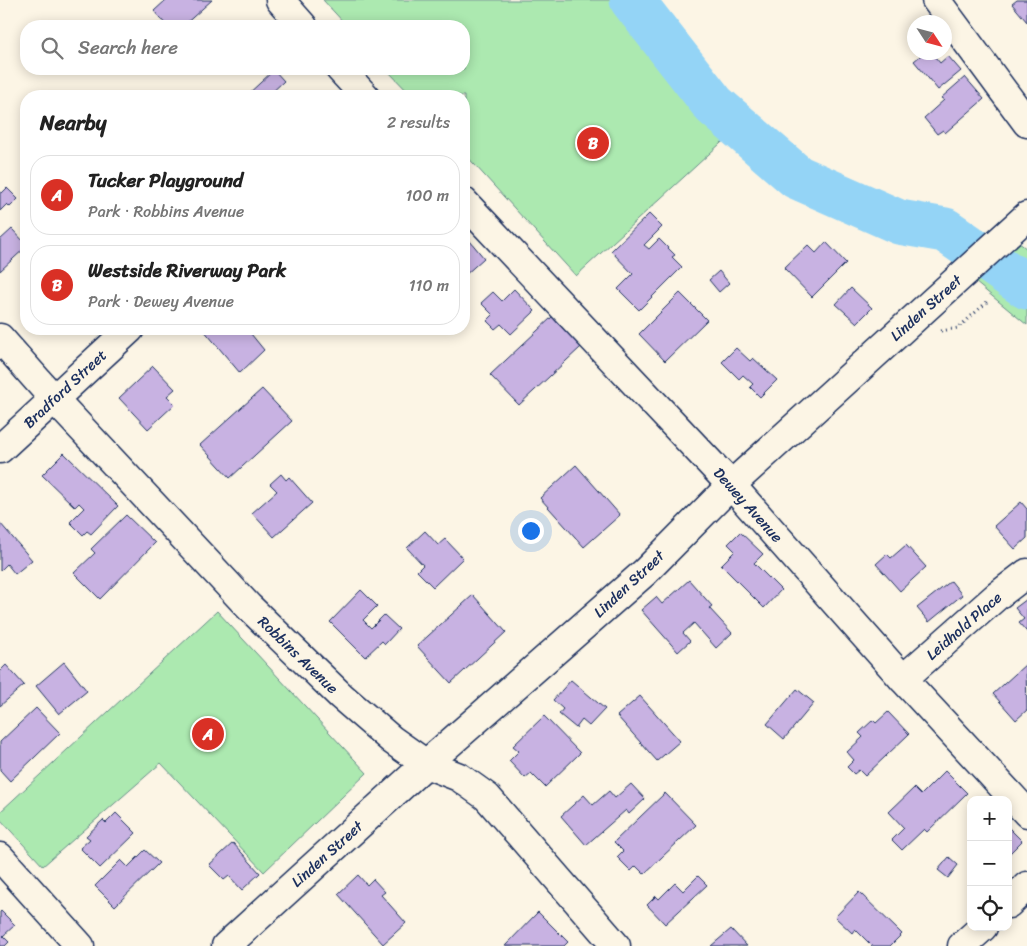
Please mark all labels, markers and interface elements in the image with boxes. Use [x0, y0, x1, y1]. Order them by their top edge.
north arrow [907, 15, 952, 60]
search box [20, 20, 470, 75]
text: Search here [78, 31, 178, 64]
icon: search [38, 34, 66, 62]
text: Nearby [40, 104, 106, 142]
text: 2 results [387, 108, 450, 137]
pin: B [577, 124, 609, 162]
text: Tucker Playground [88, 164, 243, 197]
text: A [52, 181, 62, 210]
text: 100 m [405, 181, 449, 210]
text: Park · Robbins Avenue [88, 197, 244, 226]
text: Westside Riverway Park [88, 254, 286, 287]
street label: Linden Street [884, 268, 969, 348]
text: B [52, 271, 62, 300]
text: 110 m [409, 271, 449, 300]
text: Park · Dewey Avenue [88, 287, 234, 316]
street label: Bradford Street [17, 343, 113, 435]
street label: Dewey Avenue [707, 461, 789, 549]
your location [518, 518, 544, 544]
street label: Linden Street [587, 543, 671, 624]
street label: Leidhold Place [920, 585, 1008, 667]
street label: Robbins Avenue [252, 610, 345, 701]
pin: A [192, 715, 224, 753]
map controls [967, 796, 1012, 931]
button: + [967, 796, 1012, 841]
street label: Linden Street [285, 814, 370, 894]
button: − [967, 841, 1012, 886]
button: locate [967, 886, 1012, 931]

